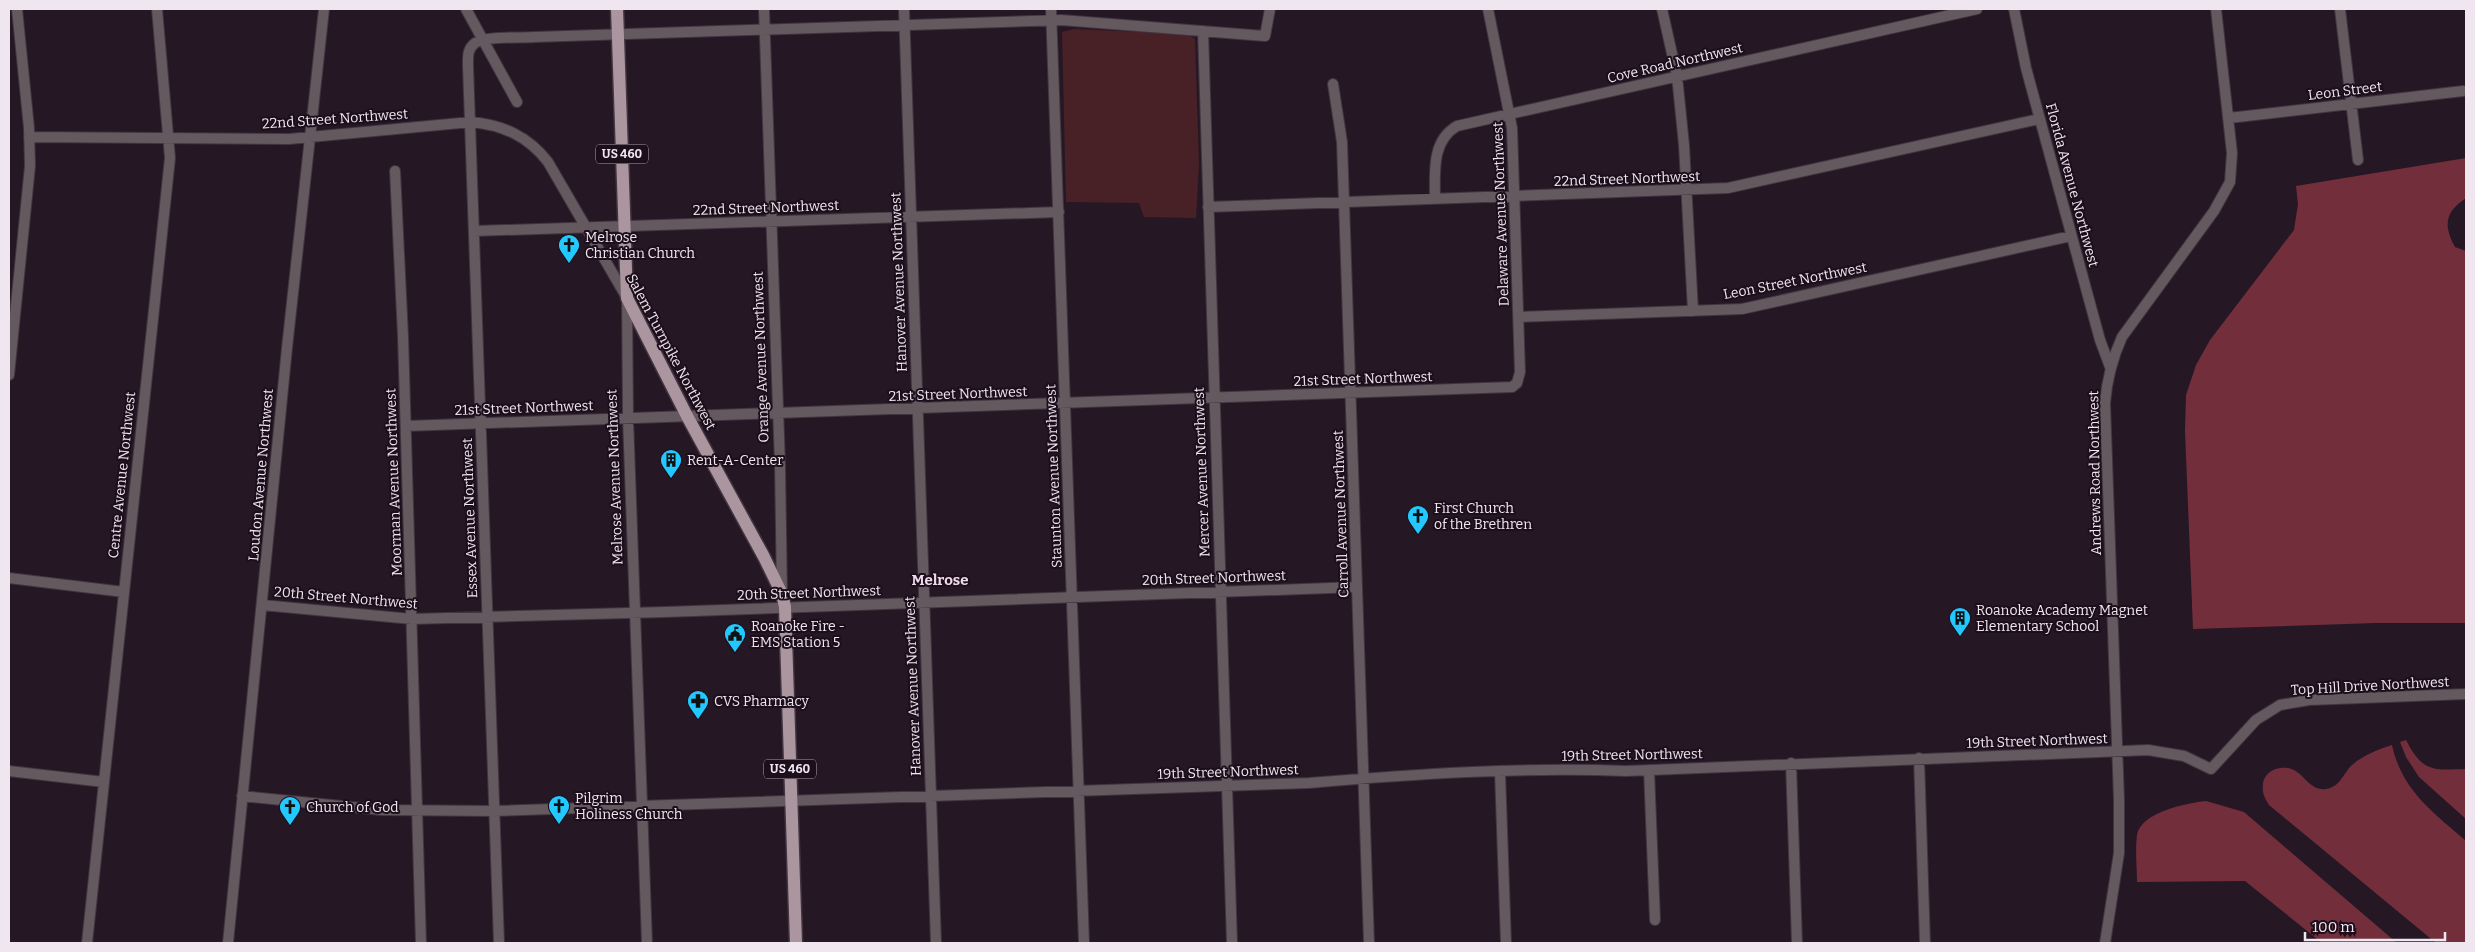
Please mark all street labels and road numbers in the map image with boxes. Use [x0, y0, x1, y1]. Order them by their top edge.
street label: Cove Road Northwest [1606, 39, 1744, 87]
street label: Leon Street [2307, 78, 2383, 104]
street label: Florida Avenue Northwest [2042, 101, 2102, 269]
street label: 22nd Street Northwest [261, 105, 409, 133]
street label: Delaware Avenue Northwest [1489, 122, 1513, 306]
road number: US 460 [596, 144, 648, 164]
street label: 22nd Street Northwest [1554, 168, 1700, 190]
street label: Hanover Avenue Northwest [887, 192, 911, 372]
street label: 22nd Street Northwest [693, 197, 839, 219]
street label: Leon Street Northwest [1722, 259, 1868, 303]
street label: Salem Turnpike Northwest [623, 271, 719, 433]
street label: Orange Avenue Northwest [750, 271, 772, 443]
street label: 21st Street Northwest [1293, 368, 1433, 390]
street label: 21st Street Northwest [888, 383, 1028, 405]
street label: Staunton Avenue Northwest [1042, 384, 1066, 568]
street label: Mercer Avenue Northwest [1191, 387, 1213, 557]
street label: Loudon Avenue Northwest [245, 388, 277, 562]
street label: Moorman Avenue Northwest [382, 388, 406, 576]
street label: Melrose Avenue Northwest [603, 389, 627, 565]
street label: Andrews Road Northwest [2085, 390, 2105, 556]
street label: Centre Avenue Northwest [105, 391, 139, 559]
street label: 21st Street Northwest [454, 397, 594, 419]
street label: Carroll Avenue Northwest [1330, 430, 1352, 598]
street label: Essex Avenue Northwest [459, 438, 481, 598]
street label: 20th Street Northwest [1142, 567, 1286, 589]
street label: 20th Street Northwest [737, 582, 881, 604]
street label: 20th Street Northwest [273, 583, 419, 613]
street label: Hanover Avenue Northwest [901, 596, 925, 776]
street label: Top Hill Drive Northwest [2290, 673, 2450, 699]
street label: 19th Street Northwest [1966, 730, 2108, 752]
street label: 19th Street Northwest [1561, 745, 1703, 765]
road number: US 460 [764, 760, 816, 779]
street label: 19th Street Northwest [1157, 761, 1299, 783]

